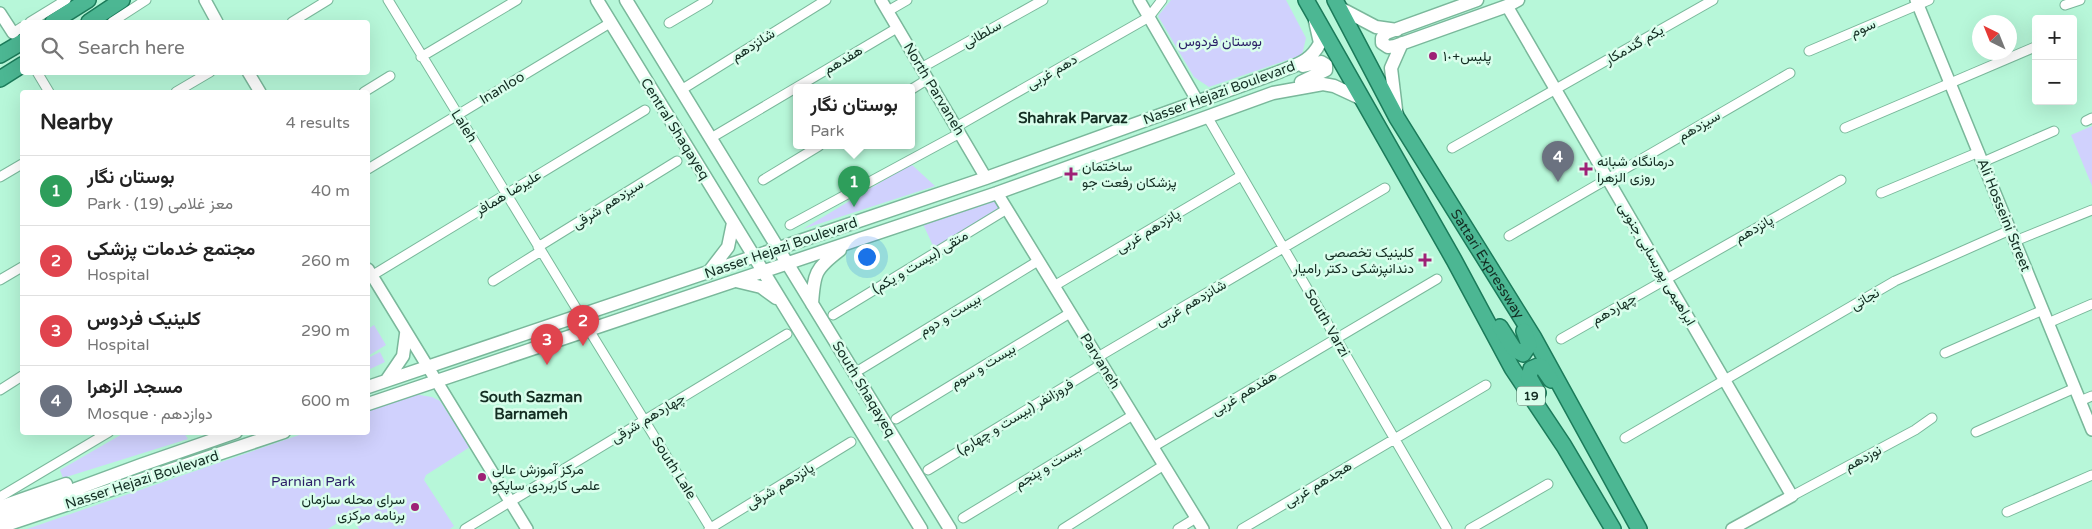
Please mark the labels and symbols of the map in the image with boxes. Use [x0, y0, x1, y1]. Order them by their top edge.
street label: سوم [1848, 15, 1878, 41]
north arrow [1972, 15, 2017, 60]
street label: سلطانی [960, 16, 1004, 52]
street label: یکم گندمکار [1601, 21, 1667, 69]
street label: شانزدهم [728, 25, 778, 65]
park label: بوستان فردوس [1178, 33, 1262, 50]
street label: North Parvaneh [900, 40, 968, 138]
street label: هفدهم [820, 42, 866, 78]
place label: پلیس+١٠ [1443, 48, 1491, 66]
marker: پلیس+١٠ [1427, 50, 1439, 62]
street label: دهم غربی [1024, 51, 1081, 93]
street label: Nasser Hejazi Boulevard [1141, 58, 1297, 128]
street label: Inanloo [477, 68, 527, 108]
street label: Central Shaqayeq [637, 75, 713, 183]
street label: Laleh [447, 106, 481, 146]
street label: سیزدهم [1675, 107, 1723, 145]
district label: Shahrak Parvaz [1018, 109, 1128, 127]
pin: 4 [1542, 141, 1574, 182]
place label: درمانگاه شبانه روزی الزهرا [1597, 153, 1675, 186]
street label: Ali Hosseini Street [1974, 156, 2035, 275]
place label: ساختمان پزشكان رفعت جو [1082, 158, 1177, 192]
marker: درمانگاه شبانه روزی الزهرا [1579, 162, 1593, 176]
pin: 1 [838, 166, 870, 207]
street label: علیرضا همافر [471, 167, 544, 220]
marker: ساختمان پزشكان رفعت جو [1064, 167, 1078, 181]
street label: سیزدهم شرقی [569, 175, 647, 233]
street label: ابراهیمی پوربسابی جنوبی [1614, 199, 1699, 329]
street label: پانزدهم غربی [1113, 205, 1184, 258]
street label: Sattari Expressway [1447, 206, 1528, 322]
street label: پانزدهم [1732, 211, 1777, 248]
street label: Nasser Hejazi Boulevard [702, 214, 860, 282]
street label: متقی (بیست و یکم) [869, 227, 971, 297]
your location [854, 244, 880, 270]
place label: کلینیک تخصصی دندانپزشکی دکتر رامیار [1292, 244, 1414, 278]
marker: کلینیک تخصصی دندانپزشکی دکتر رامیار [1418, 253, 1432, 267]
street label: شانزدهم غربی [1153, 276, 1229, 330]
street label: نجاتی [1848, 284, 1882, 314]
street label: South Varzi [1301, 286, 1353, 360]
street label: چهاردهم [1589, 289, 1640, 329]
street label: بیست و دوم [916, 290, 984, 340]
pin: 2 [567, 305, 599, 346]
pin: 3 [531, 324, 563, 365]
street label: Parvaneh [1076, 330, 1124, 392]
street label: South Shaqayeq [829, 338, 899, 440]
street label: بیست و سوم [947, 340, 1019, 392]
street label: هفدهم غربی [1208, 367, 1280, 419]
street label: فروزانفر (بیست و چهارم) [954, 375, 1077, 459]
road number: 19 [1517, 386, 1545, 406]
district label: South Sazman Barnameh [480, 388, 582, 423]
street label: چهاردهم شرقی [608, 389, 689, 448]
street label: South Lale [648, 434, 700, 502]
street label: بیست و پنجم [1011, 439, 1085, 493]
street label: نوزدهم [1842, 441, 1884, 475]
street label: Nasser Hejazi Boulevard [63, 447, 221, 513]
street label: هجدهم غربی [1281, 457, 1355, 511]
street label: پانزدهم شرقی [743, 459, 818, 514]
place label: مرکز آموزش عالی علمی کاربردی ساپکو [492, 461, 600, 495]
marker: مرکز آموزش عالی علمی کاربردی ساپکو [476, 471, 488, 483]
park label: Parnian Park [271, 473, 355, 490]
place label: سرای محله سازمان برنامه مرکزی [301, 491, 405, 524]
marker: سرای محله سازمان برنامه مرکزی [409, 501, 421, 513]

